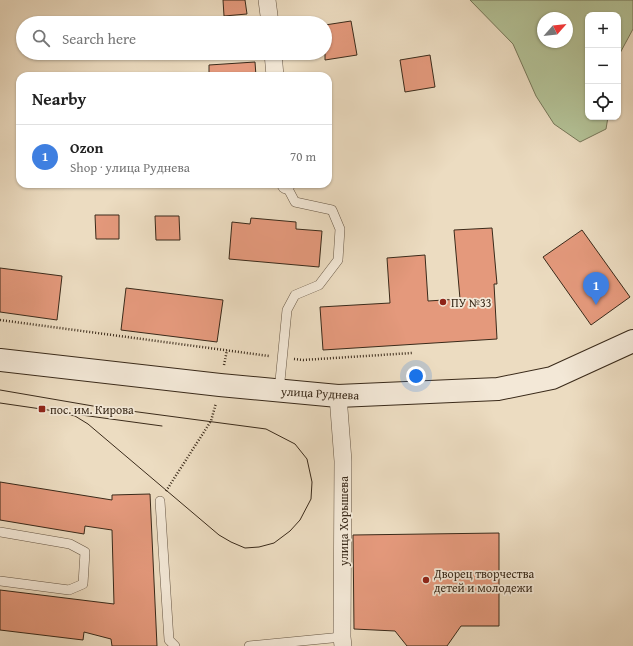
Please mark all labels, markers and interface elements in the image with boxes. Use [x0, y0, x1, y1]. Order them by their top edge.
north arrow [537, 12, 573, 48]
map controls [585, 12, 621, 120]
button: + [585, 12, 621, 48]
search box [16, 16, 332, 60]
icon: search [30, 27, 52, 49]
text: Search here [62, 28, 136, 49]
button: − [585, 48, 621, 84]
button: locate [585, 84, 621, 120]
text: Nearby [32, 86, 86, 111]
text: Ozon [70, 137, 103, 158]
text: 1 [42, 147, 48, 166]
text: 70 m [290, 147, 316, 166]
text: Shop · улица Руднева [70, 158, 190, 177]
pin: 1 [583, 272, 609, 305]
place label: ПУ №33 [451, 294, 492, 311]
marker: ПУ №33 [438, 297, 448, 307]
your location [406, 366, 426, 386]
street label: улица Руднева [279, 382, 360, 404]
place label: пос. им. Кирова [50, 401, 134, 418]
marker: пос. им. Кирова [37, 404, 47, 414]
street label: улица Хорышева [335, 476, 352, 567]
place label: Дворец творчества детей и молодежи [433, 565, 534, 596]
marker: Дворец творчества детей и молодежи [421, 575, 431, 585]

